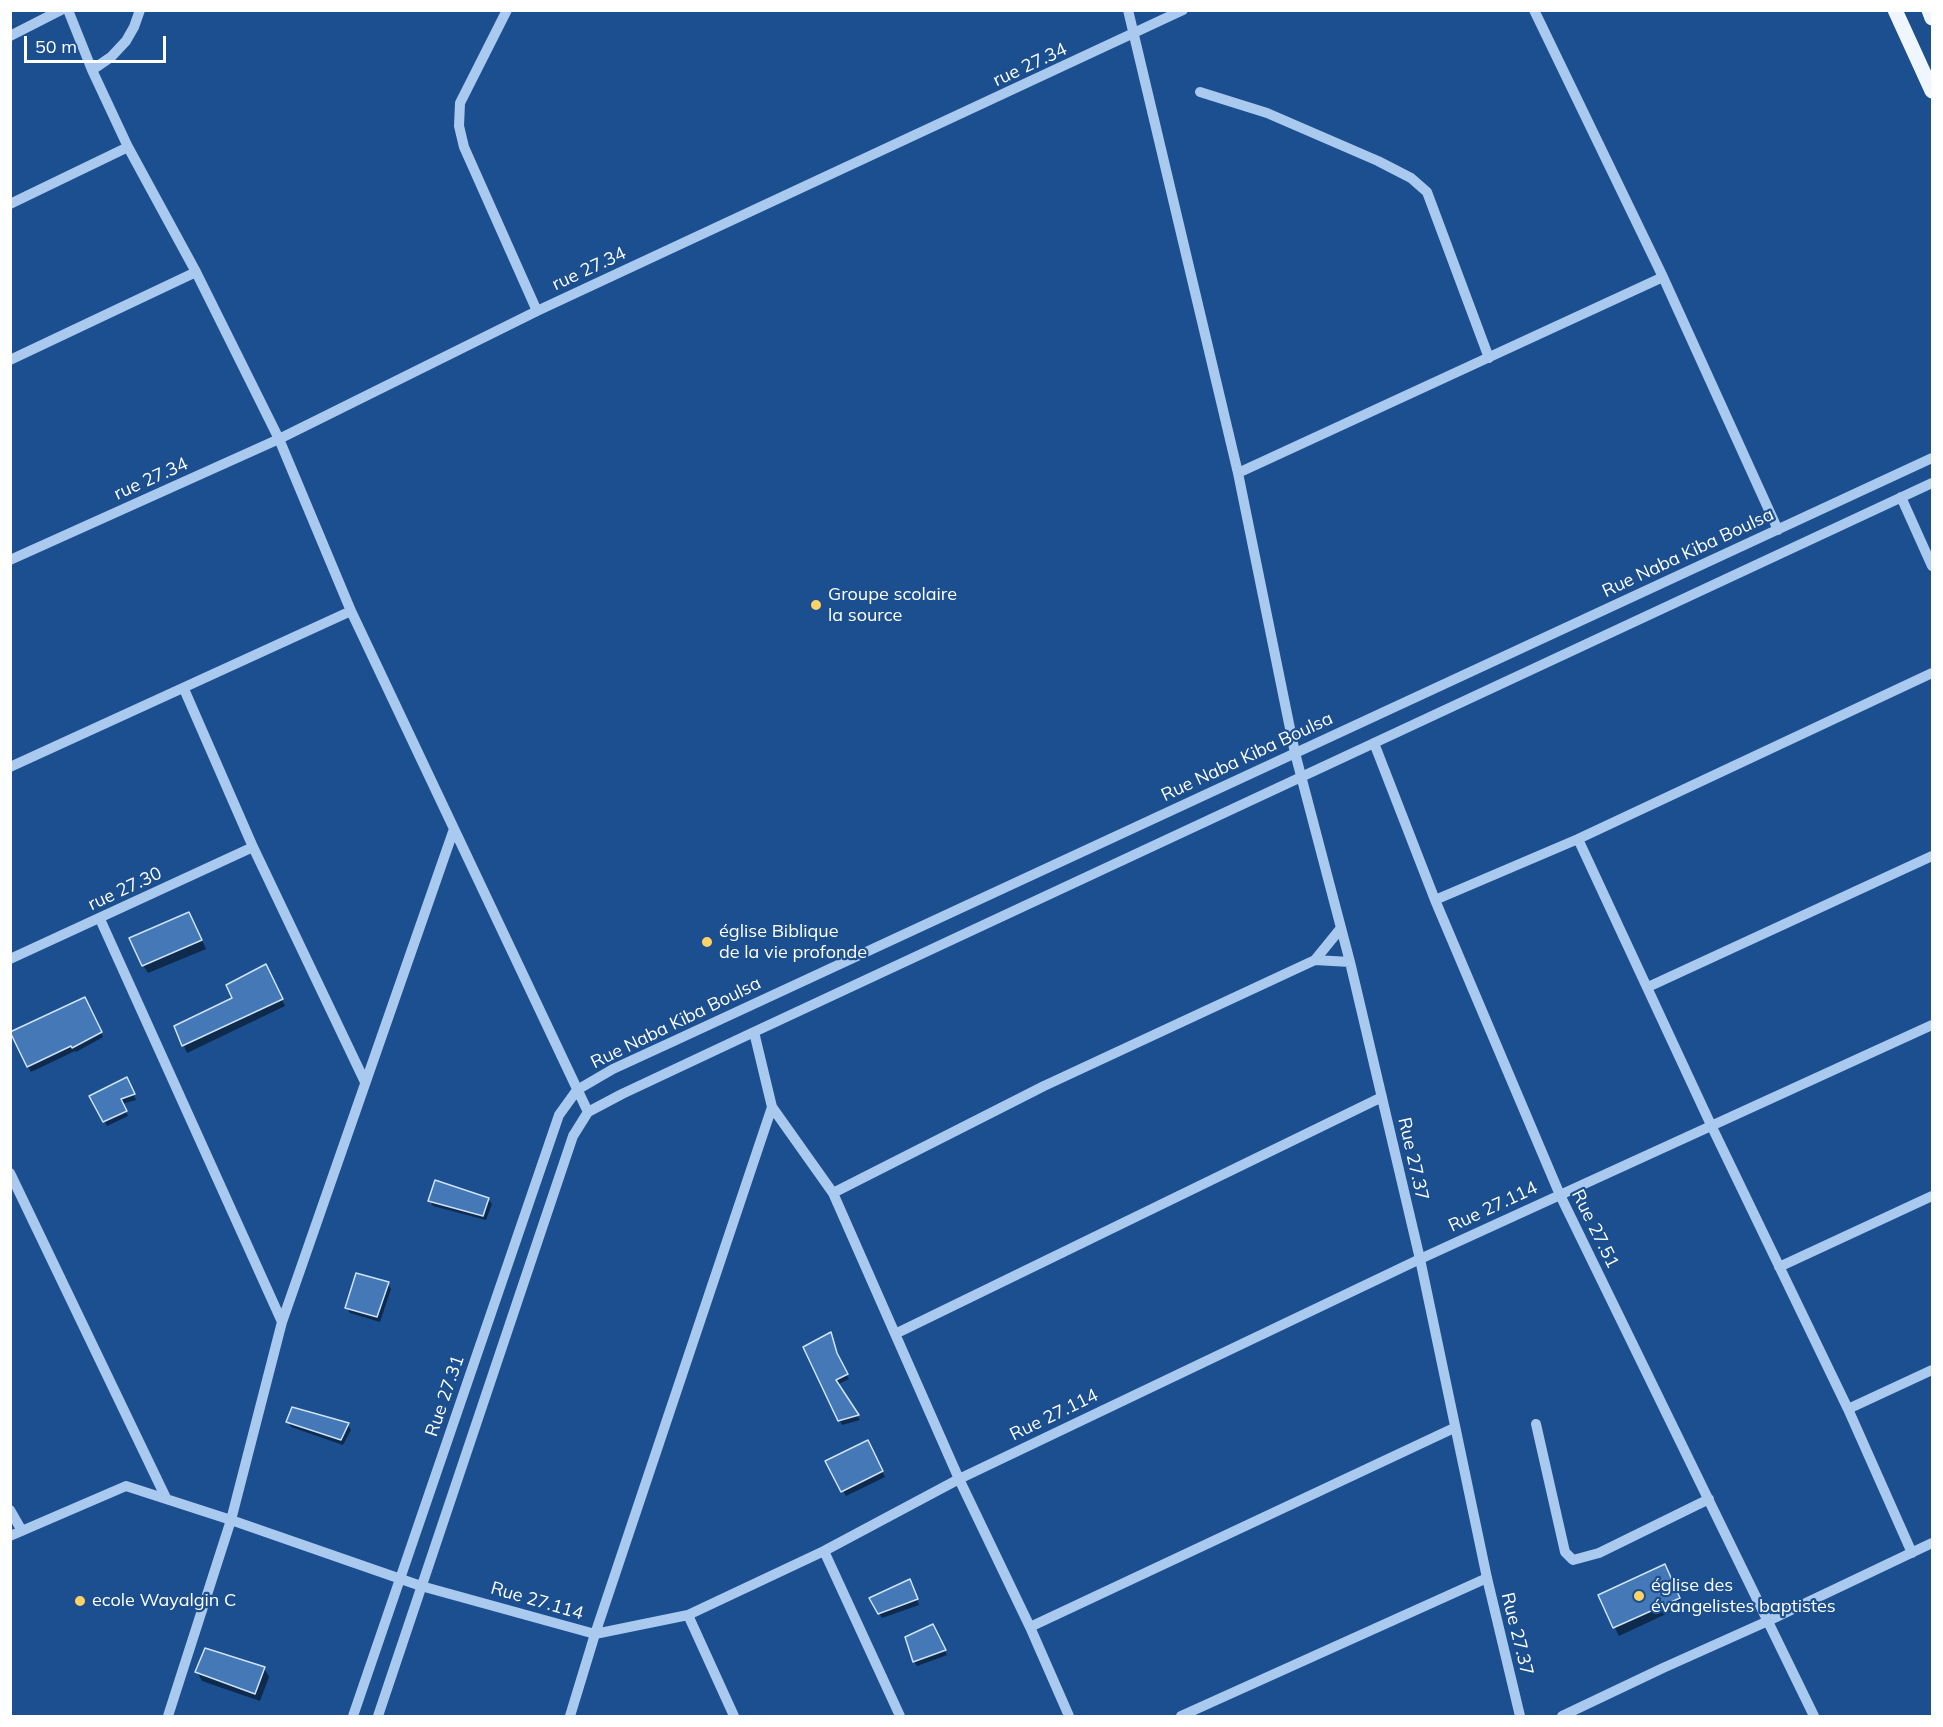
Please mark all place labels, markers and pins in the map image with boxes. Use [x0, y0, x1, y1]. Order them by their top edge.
place label: Groupe scolaire la source [828, 584, 957, 626]
marker: Groupe scolaire la source [809, 598, 823, 612]
place label: église Biblique de la vie profonde [719, 921, 867, 964]
marker: église Biblique de la vie profonde [700, 935, 714, 949]
place label: église des évangelistes baptistes [1651, 1575, 1836, 1618]
marker: église des évangelistes baptistes [1632, 1589, 1646, 1603]
place label: ecole Wayalgin C [92, 1590, 236, 1612]
marker: ecole Wayalgin C [73, 1594, 87, 1608]

